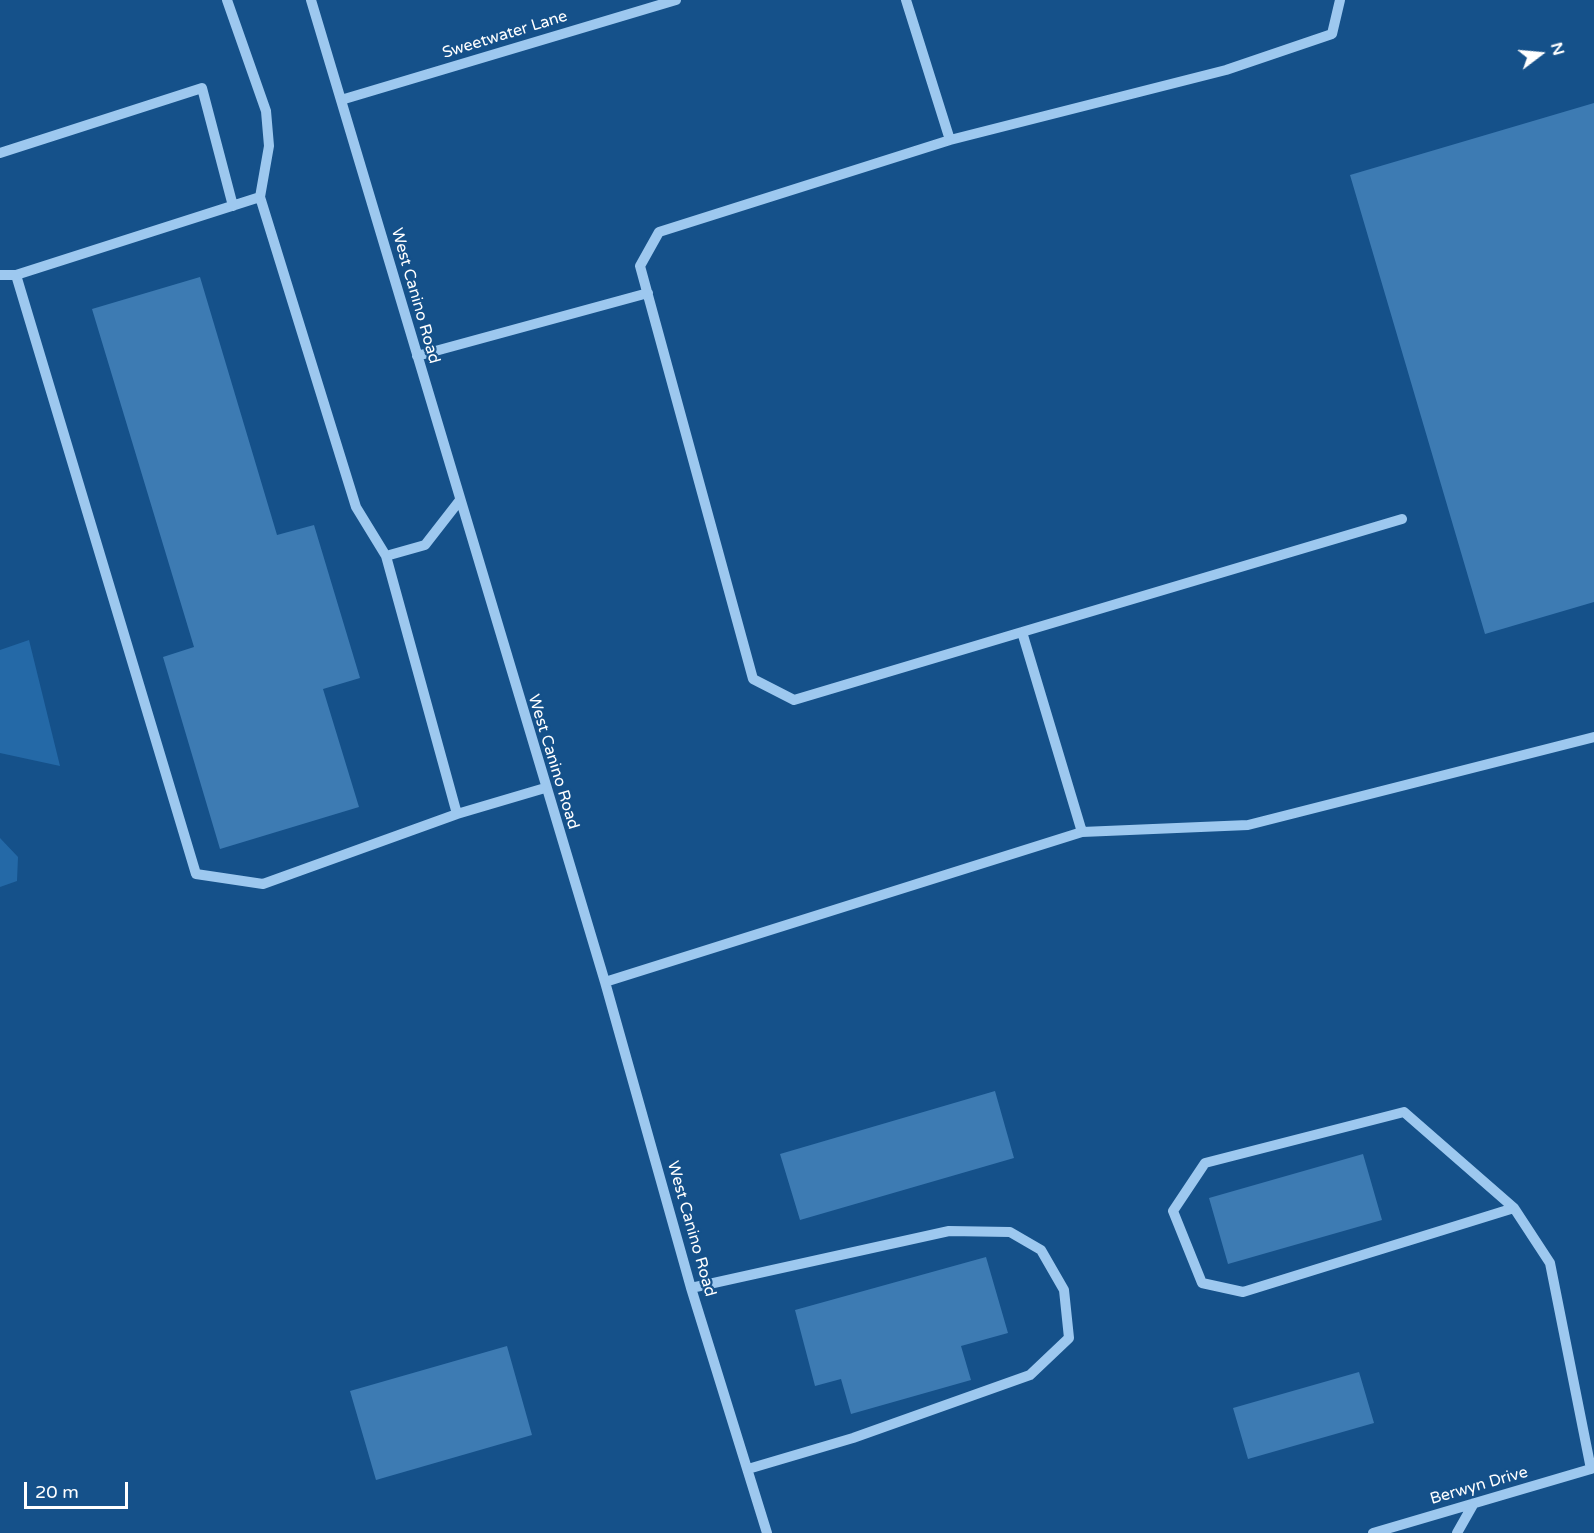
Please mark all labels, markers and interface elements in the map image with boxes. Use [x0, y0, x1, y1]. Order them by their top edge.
street label: Sweetwater Lane [440, 7, 570, 63]
north arrow [1510, 24, 1570, 84]
text: N [1546, 40, 1569, 58]
street label: West Canino Road [386, 226, 444, 366]
street label: West Canino Road [523, 692, 583, 832]
street label: West Canino Road [662, 1159, 720, 1299]
street label: Berwyn Drive [1428, 1463, 1530, 1509]
scale bar [27, 1470, 130, 1508]
text: 20 m [35, 1481, 79, 1503]

